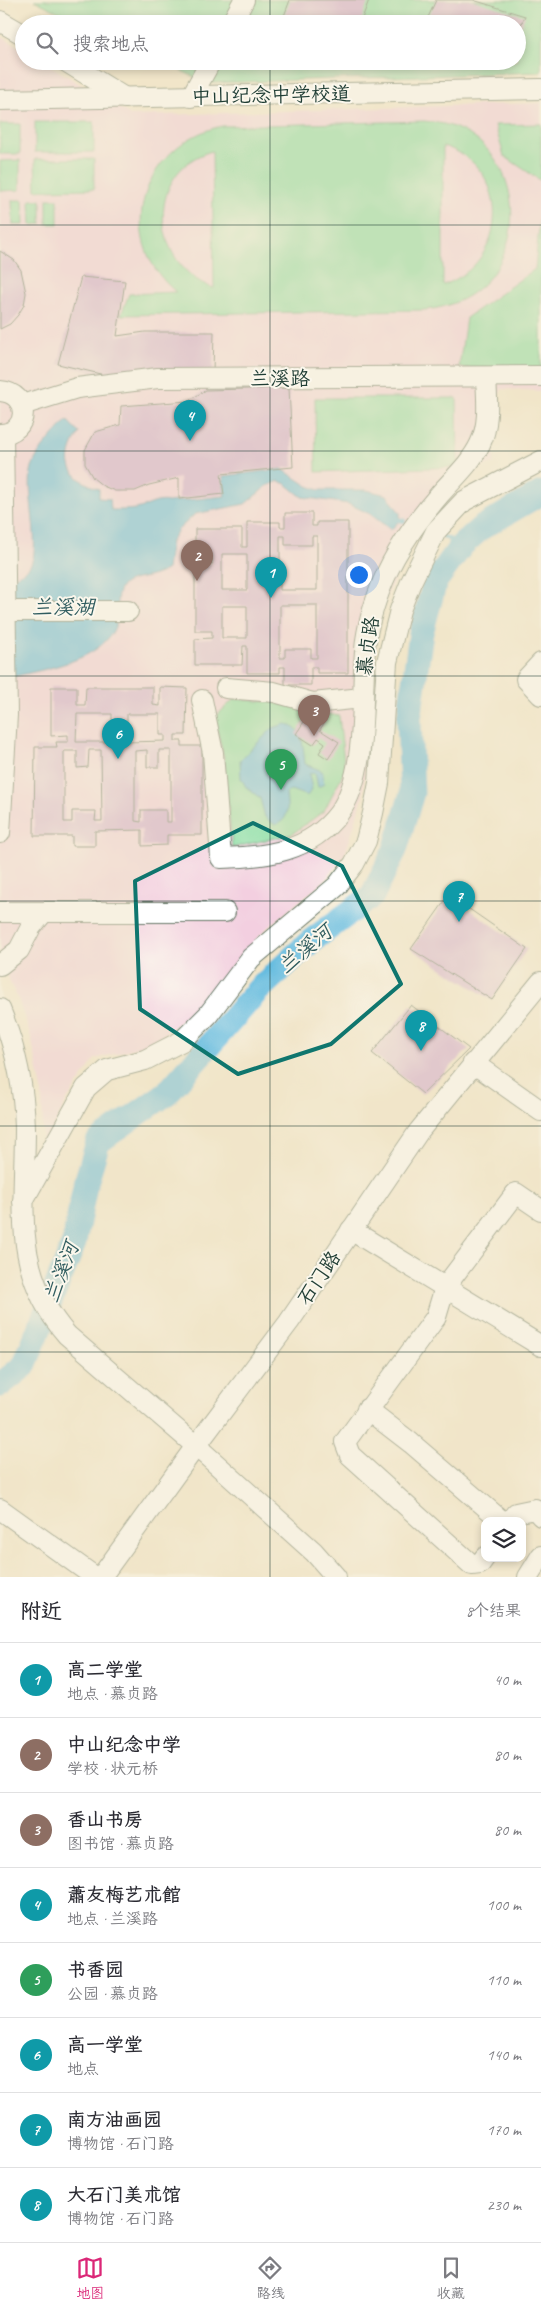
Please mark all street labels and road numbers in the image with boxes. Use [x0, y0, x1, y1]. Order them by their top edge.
street label: 中山纪念中学校道 [191, 81, 351, 109]
street label: 兰溪路 [250, 366, 311, 391]
street label: 慕贞路 [351, 614, 385, 677]
street label: 石门路 [292, 1245, 347, 1310]

